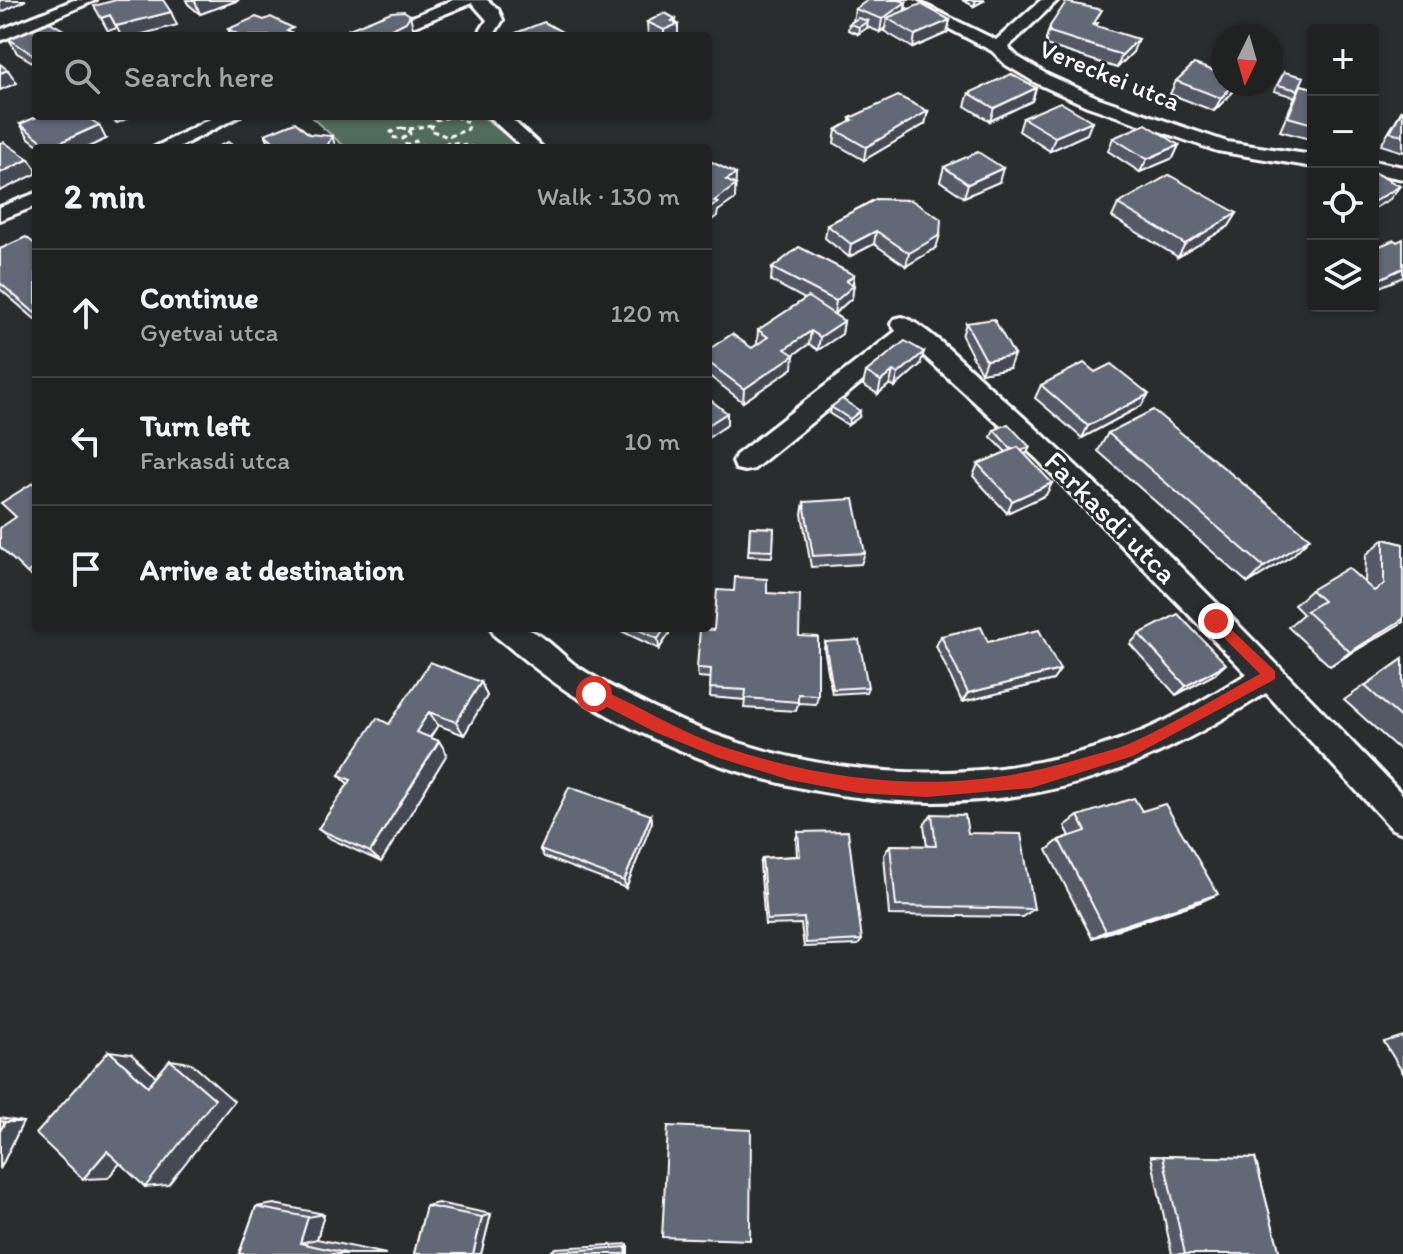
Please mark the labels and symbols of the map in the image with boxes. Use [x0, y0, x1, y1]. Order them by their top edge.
north arrow [1211, 24, 1283, 96]
street label: Vereckei utca [1035, 32, 1186, 118]
street label: Farkasdi utca [1037, 443, 1185, 591]
route end [1198, 603, 1234, 639]
route start [576, 676, 612, 712]

